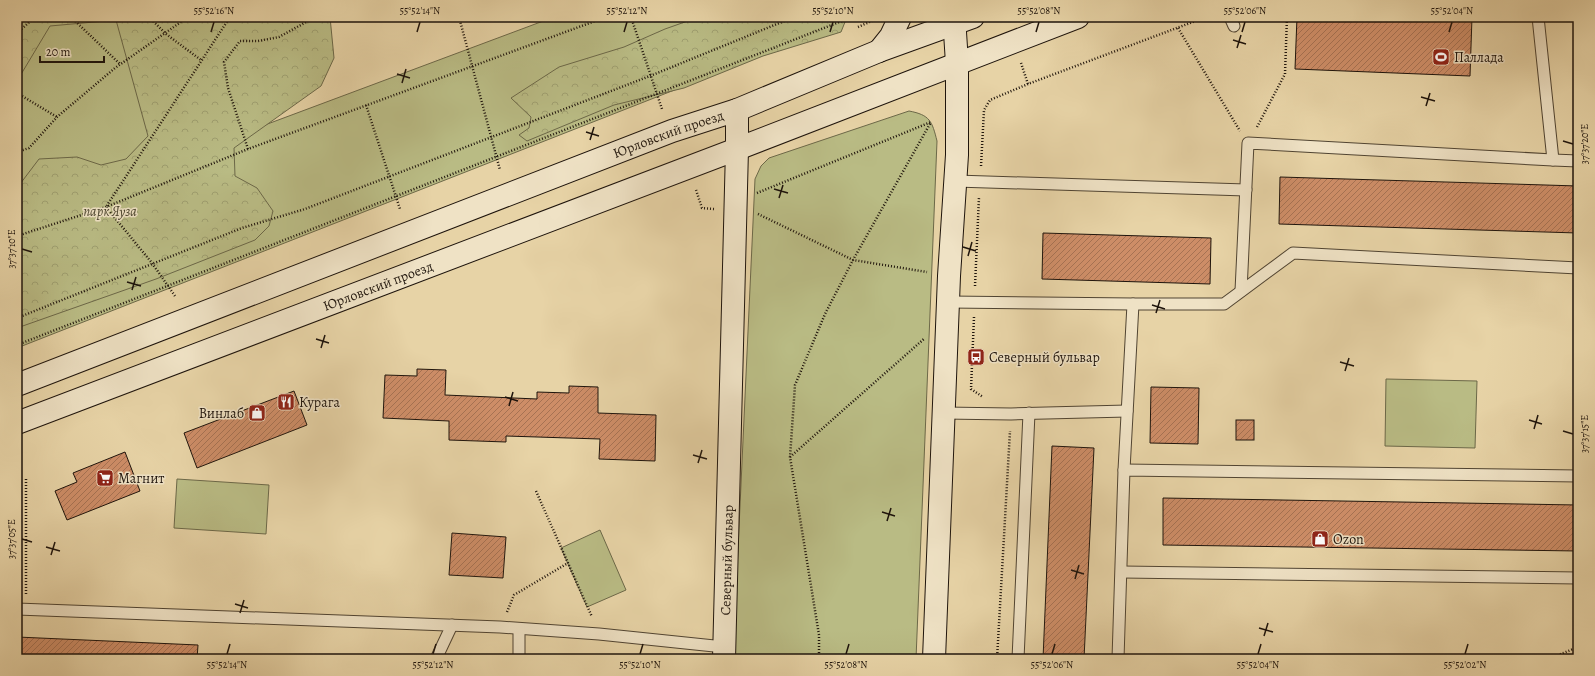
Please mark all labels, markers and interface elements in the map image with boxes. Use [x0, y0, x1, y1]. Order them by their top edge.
text: 55°52'16"N [194, 4, 234, 17]
text: 55°52'14"N [400, 4, 440, 17]
text: 55°52'12"N [607, 4, 647, 17]
text: 55°52'10"N [812, 4, 854, 17]
text: 55°52'08"N [1018, 4, 1060, 17]
text: 55°52'06"N [1224, 4, 1266, 17]
text: 55°52'04"N [1431, 4, 1473, 17]
scale bar [40, 38, 104, 64]
text: 20 m [46, 44, 70, 60]
sports icon: Паллада [1431, 47, 1451, 67]
place label: Паллада [1454, 48, 1504, 67]
street label: Юрловский проезд [610, 105, 726, 163]
text: 37°37'20"E [1578, 124, 1591, 164]
park label: парк Яуза [83, 202, 137, 221]
text: 37°37'10"E [5, 229, 18, 269]
street label: Юрловский проезд [320, 256, 436, 315]
bus stop icon: Северный бульвар [966, 347, 986, 367]
place label: Северный бульвар [989, 348, 1100, 367]
restaurant icon: Курага [276, 392, 296, 412]
place label: Курага [299, 393, 341, 412]
shop icon: Винлаб [247, 403, 267, 423]
place label: Винлаб [199, 404, 244, 423]
text: 37°37'15"E [1578, 415, 1591, 453]
supermarket icon: Магнит [95, 468, 115, 488]
place label: Магнит [118, 469, 165, 488]
street label: Северный бульвар [716, 504, 737, 616]
text: 37°37'05"E [5, 519, 18, 559]
shop icon: Ozon [1310, 529, 1330, 549]
place label: Ozon [1333, 530, 1364, 549]
text: 55°52'14"N [207, 658, 247, 671]
text: 55°52'12"N [413, 658, 453, 671]
text: 55°52'10"N [619, 658, 661, 671]
text: 55°52'08"N [825, 658, 867, 671]
text: 55°52'06"N [1031, 658, 1073, 671]
text: 55°52'04"N [1237, 658, 1279, 671]
text: 55°52'02"N [1444, 658, 1486, 671]

